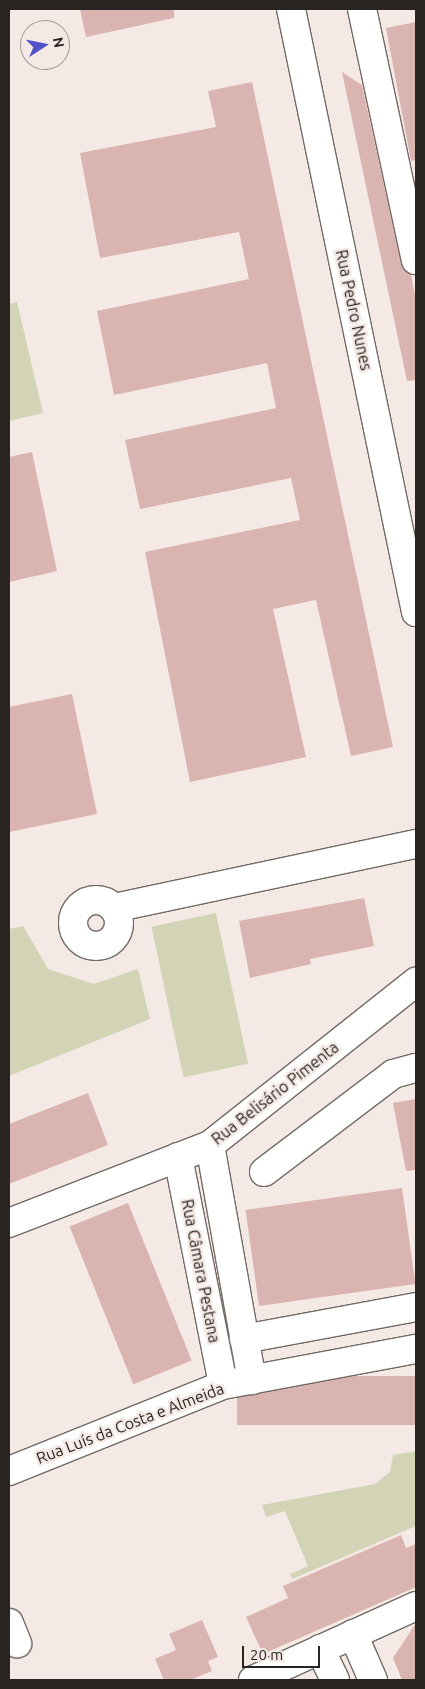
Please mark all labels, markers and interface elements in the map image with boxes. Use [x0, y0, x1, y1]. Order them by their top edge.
north arrow [20, 20, 70, 70]
text: N [50, 36, 68, 49]
street label: Rua Pedro Nunes [332, 248, 376, 372]
street label: Rua Belisário Pimenta [208, 1037, 342, 1149]
street label: Rua Câmara Pestana [178, 1198, 224, 1344]
street label: Rua Luís da Costa e Almeida [33, 1378, 227, 1468]
scale bar [245, 1636, 322, 1668]
text: 20 m [250, 1646, 283, 1663]

